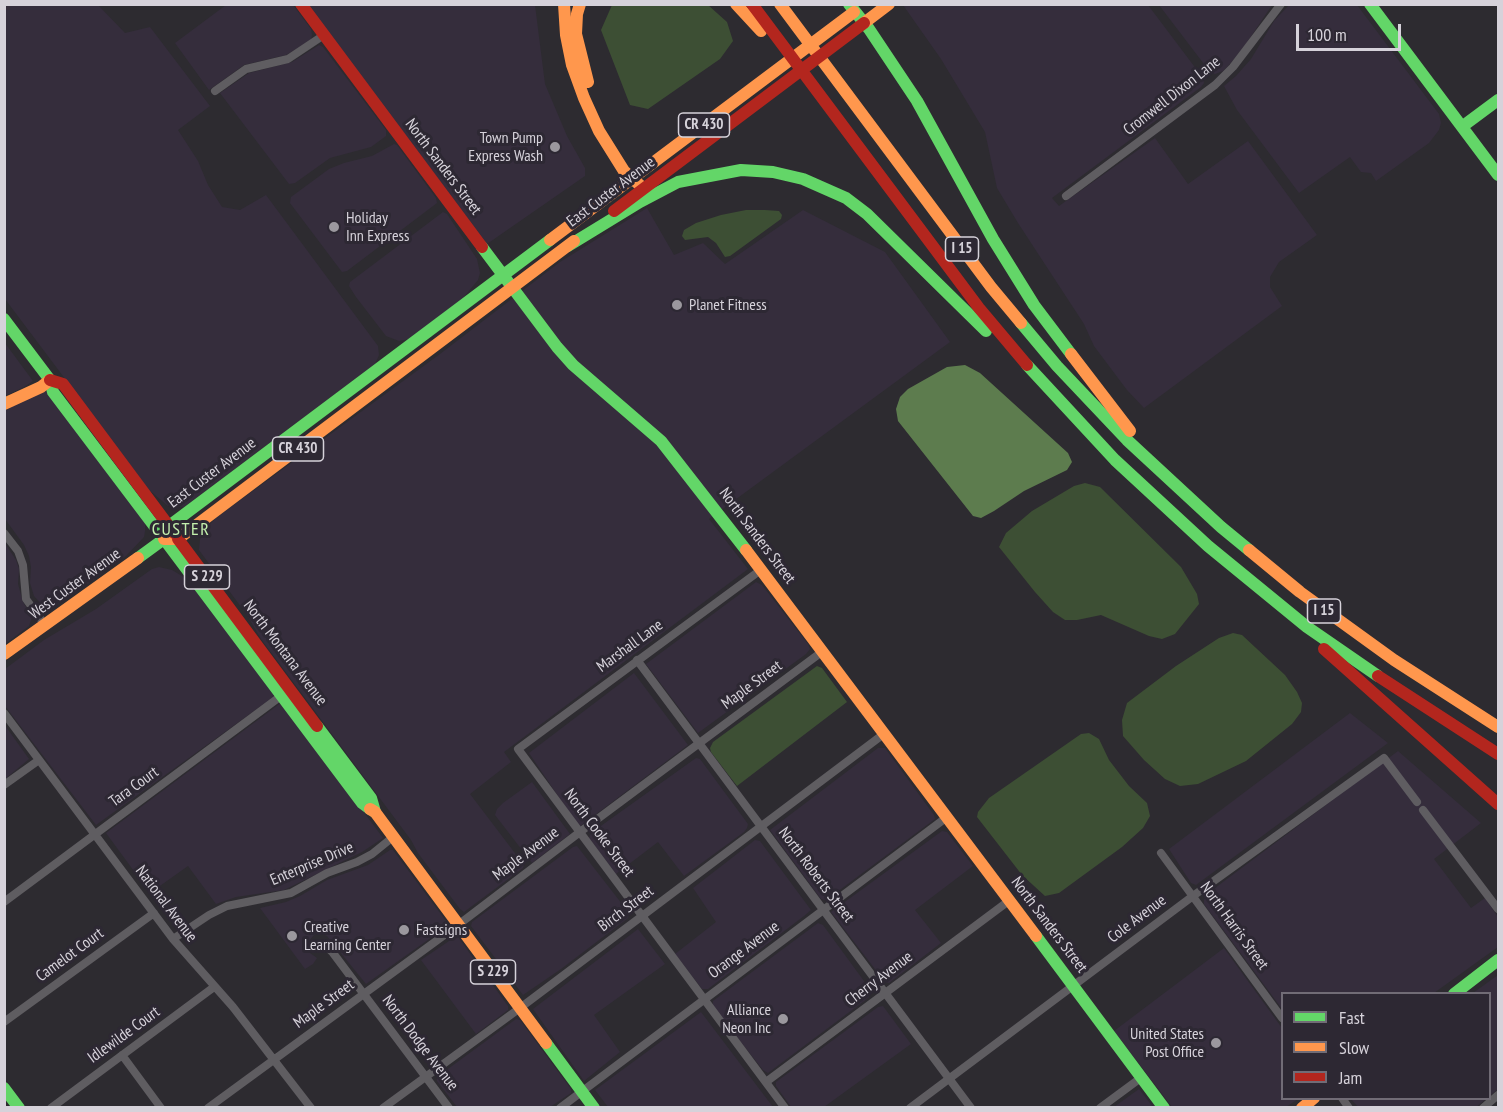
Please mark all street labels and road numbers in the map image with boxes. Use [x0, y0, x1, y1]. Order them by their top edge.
street label: Cromwell Dixon Lane [1120, 52, 1224, 140]
road number: CR 430 [678, 113, 730, 137]
street label: North Sanders Street [401, 115, 485, 219]
street label: East Custer Avenue [563, 153, 659, 231]
road number: I 15 [946, 237, 978, 261]
street label: East Custer Avenue [164, 434, 260, 512]
road number: CR 430 [272, 437, 324, 461]
street label: North Sanders Street [715, 484, 799, 588]
street label: West Custer Avenue [25, 544, 125, 624]
road number: S 229 [184, 565, 230, 589]
street label: North Montana Avenue [239, 596, 331, 710]
road number: I 15 [1308, 599, 1340, 623]
street label: Marshall Lane [593, 616, 667, 676]
street label: Maple Street [718, 657, 786, 713]
street label: Tara Court [106, 763, 162, 811]
street label: North Cooke Street [560, 785, 638, 881]
street label: Maple Avenue [489, 823, 563, 885]
street label: North Roberts Street [774, 824, 858, 926]
street label: Enterprise Drive [268, 838, 356, 890]
street label: National Avenue [131, 862, 201, 946]
street label: North Sanders Street [1007, 873, 1091, 977]
street label: North Harris Street [1196, 878, 1272, 974]
street label: Birch Street [594, 882, 658, 936]
street label: Cole Avenue [1104, 891, 1170, 947]
street label: Orange Avenue [705, 917, 783, 983]
street label: Camelot Court [32, 924, 108, 986]
street label: Cherry Avenue [841, 947, 917, 1011]
road number: S 229 [470, 960, 516, 984]
street label: Maple Street [290, 976, 358, 1032]
street label: North Dodge Avenue [378, 991, 462, 1095]
street label: Idlewilde Court [84, 1002, 164, 1068]

